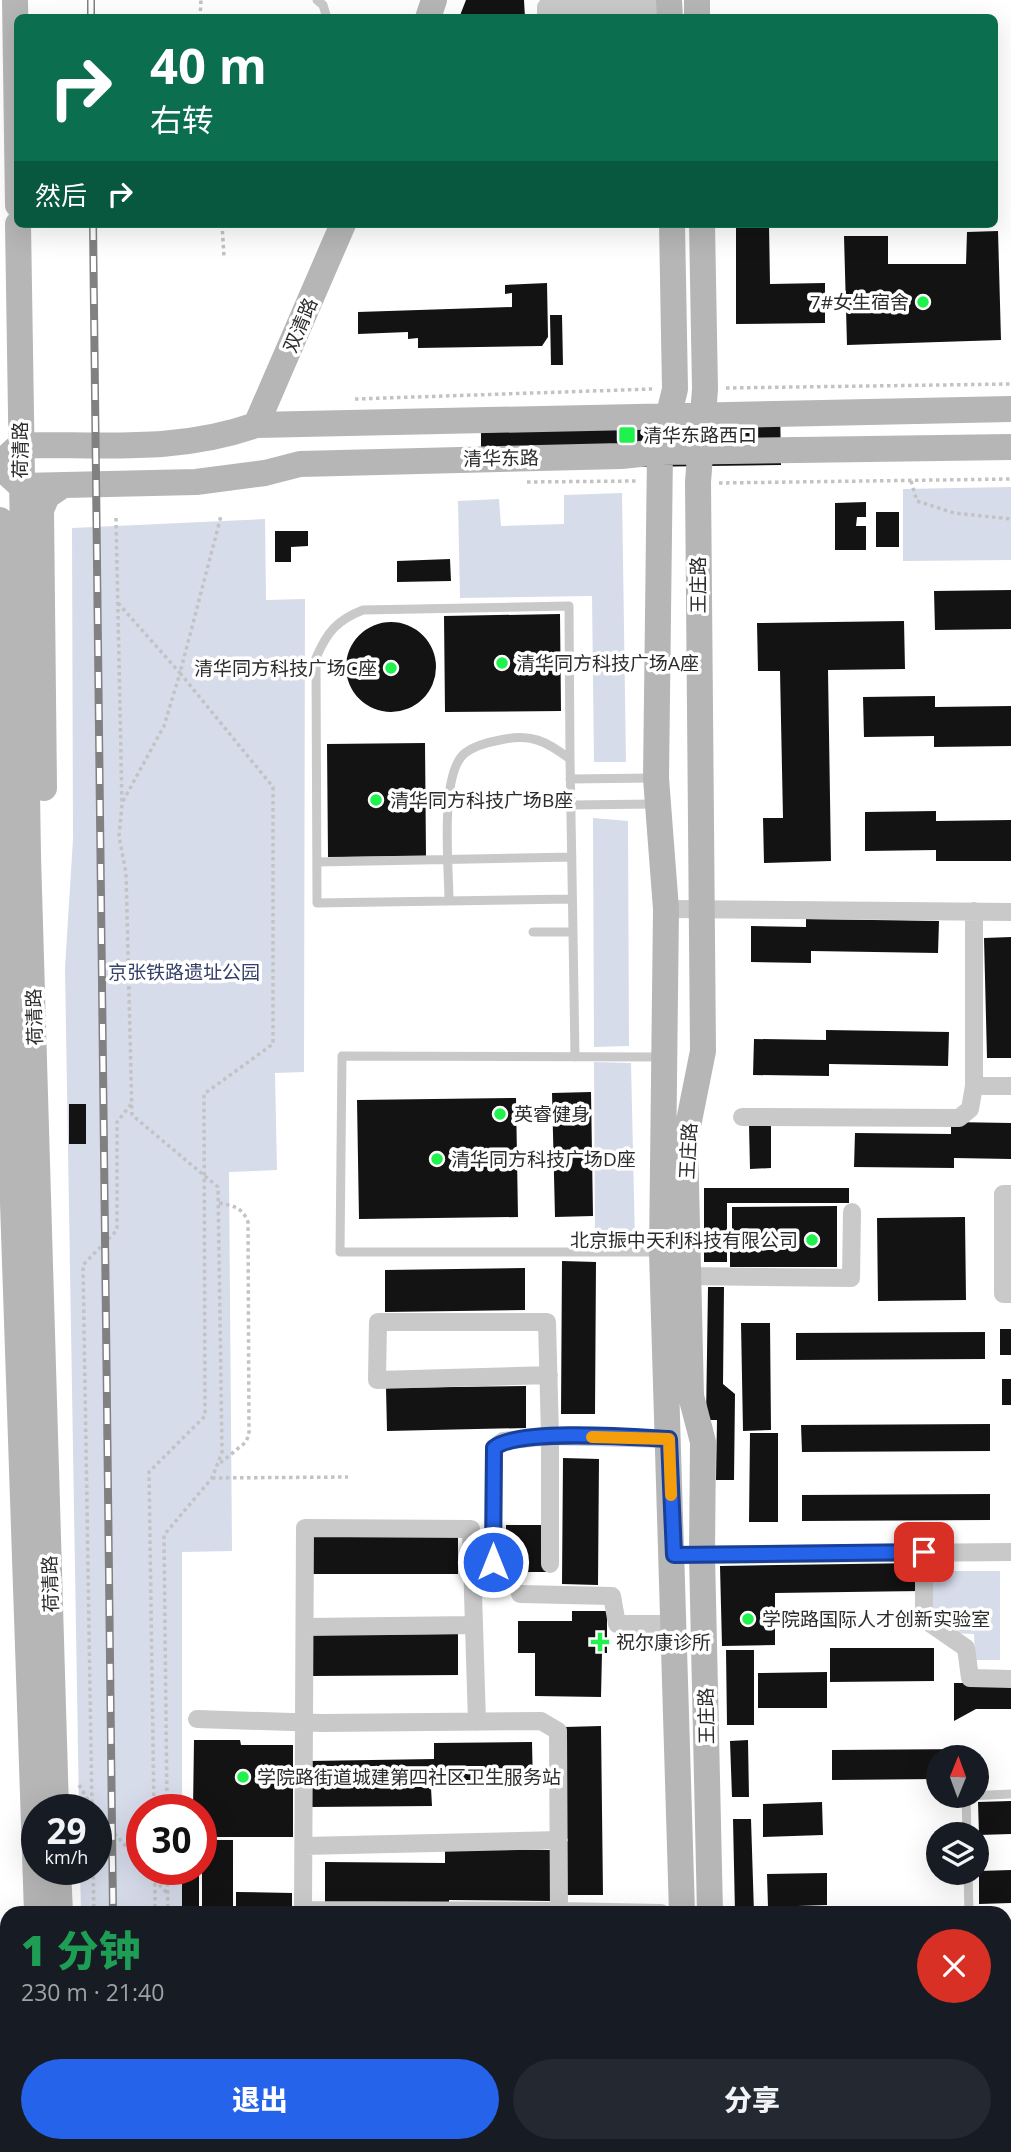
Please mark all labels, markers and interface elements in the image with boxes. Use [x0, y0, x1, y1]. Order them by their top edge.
text: 40 m [150, 32, 267, 98]
icon: right [35, 42, 126, 133]
text: 右转 [150, 98, 214, 141]
icon: right [101, 175, 139, 213]
text: 然后 [35, 177, 87, 213]
place label: 7#女生宿舍 [810, 289, 909, 315]
street label: 双清路 [277, 294, 323, 356]
marker: 7#女生宿舍 [915, 294, 931, 310]
street label: 荷清路 [7, 421, 33, 479]
place label: 清华东路西口 [643, 422, 757, 448]
marker: 清华东路西口 [617, 425, 637, 445]
street label: 清华东路 [463, 444, 539, 472]
street label: 王庄路 [685, 556, 711, 614]
place label: 清华同方科技广场A座 [516, 650, 699, 676]
place label: 清华同方科技广场C座 [194, 655, 377, 681]
marker: 清华同方科技广场A座 [494, 655, 510, 671]
marker: 清华同方科技广场C座 [383, 660, 399, 676]
place label: 清华同方科技广场B座 [390, 787, 573, 813]
marker: 清华同方科技广场B座 [368, 792, 384, 808]
park label: 京张铁路遗址公园 [108, 959, 260, 985]
street label: 荷清路 [20, 988, 48, 1046]
place label: 英睿健身 [514, 1101, 590, 1127]
marker: 英睿健身 [492, 1106, 508, 1122]
street label: 王庄路 [674, 1122, 702, 1180]
place label: 清华同方科技广场D座 [451, 1146, 636, 1172]
marker: 清华同方科技广场D座 [429, 1151, 445, 1167]
place label: 北京振中天利科技有限公司 [570, 1227, 798, 1253]
marker: 北京振中天利科技有限公司 [804, 1232, 820, 1248]
pin [894, 1522, 954, 1582]
position arrow [456, 1525, 530, 1599]
icon: arrive [905, 1533, 943, 1571]
street label: 荷清路 [36, 1555, 64, 1613]
place label: 学院路国际人才创新实验室 [762, 1606, 990, 1632]
marker: 学院路国际人才创新实验室 [740, 1611, 756, 1627]
place label: 祝尔康诊所 [616, 1629, 711, 1655]
marker: 祝尔康诊所 [590, 1632, 610, 1652]
street label: 王庄路 [693, 1687, 719, 1745]
north arrow [926, 1745, 989, 1808]
map controls [926, 1745, 989, 1885]
place label: 学院路街道城建第四社区卫生服务站 [257, 1764, 561, 1790]
marker: 学院路街道城建第四社区卫生服务站 [235, 1769, 251, 1785]
speed limit sign: 30 [126, 1794, 217, 1885]
text: 29 [46, 1807, 87, 1854]
button: layers [926, 1822, 989, 1885]
text: km/h [45, 1845, 88, 1869]
text: 1 分钟 [21, 1921, 141, 1978]
button: close [917, 1929, 991, 2003]
text: 230 m · 21:40 [21, 1976, 164, 2008]
button: 退出 [21, 2059, 499, 2139]
button: 分享 [513, 2059, 991, 2139]

